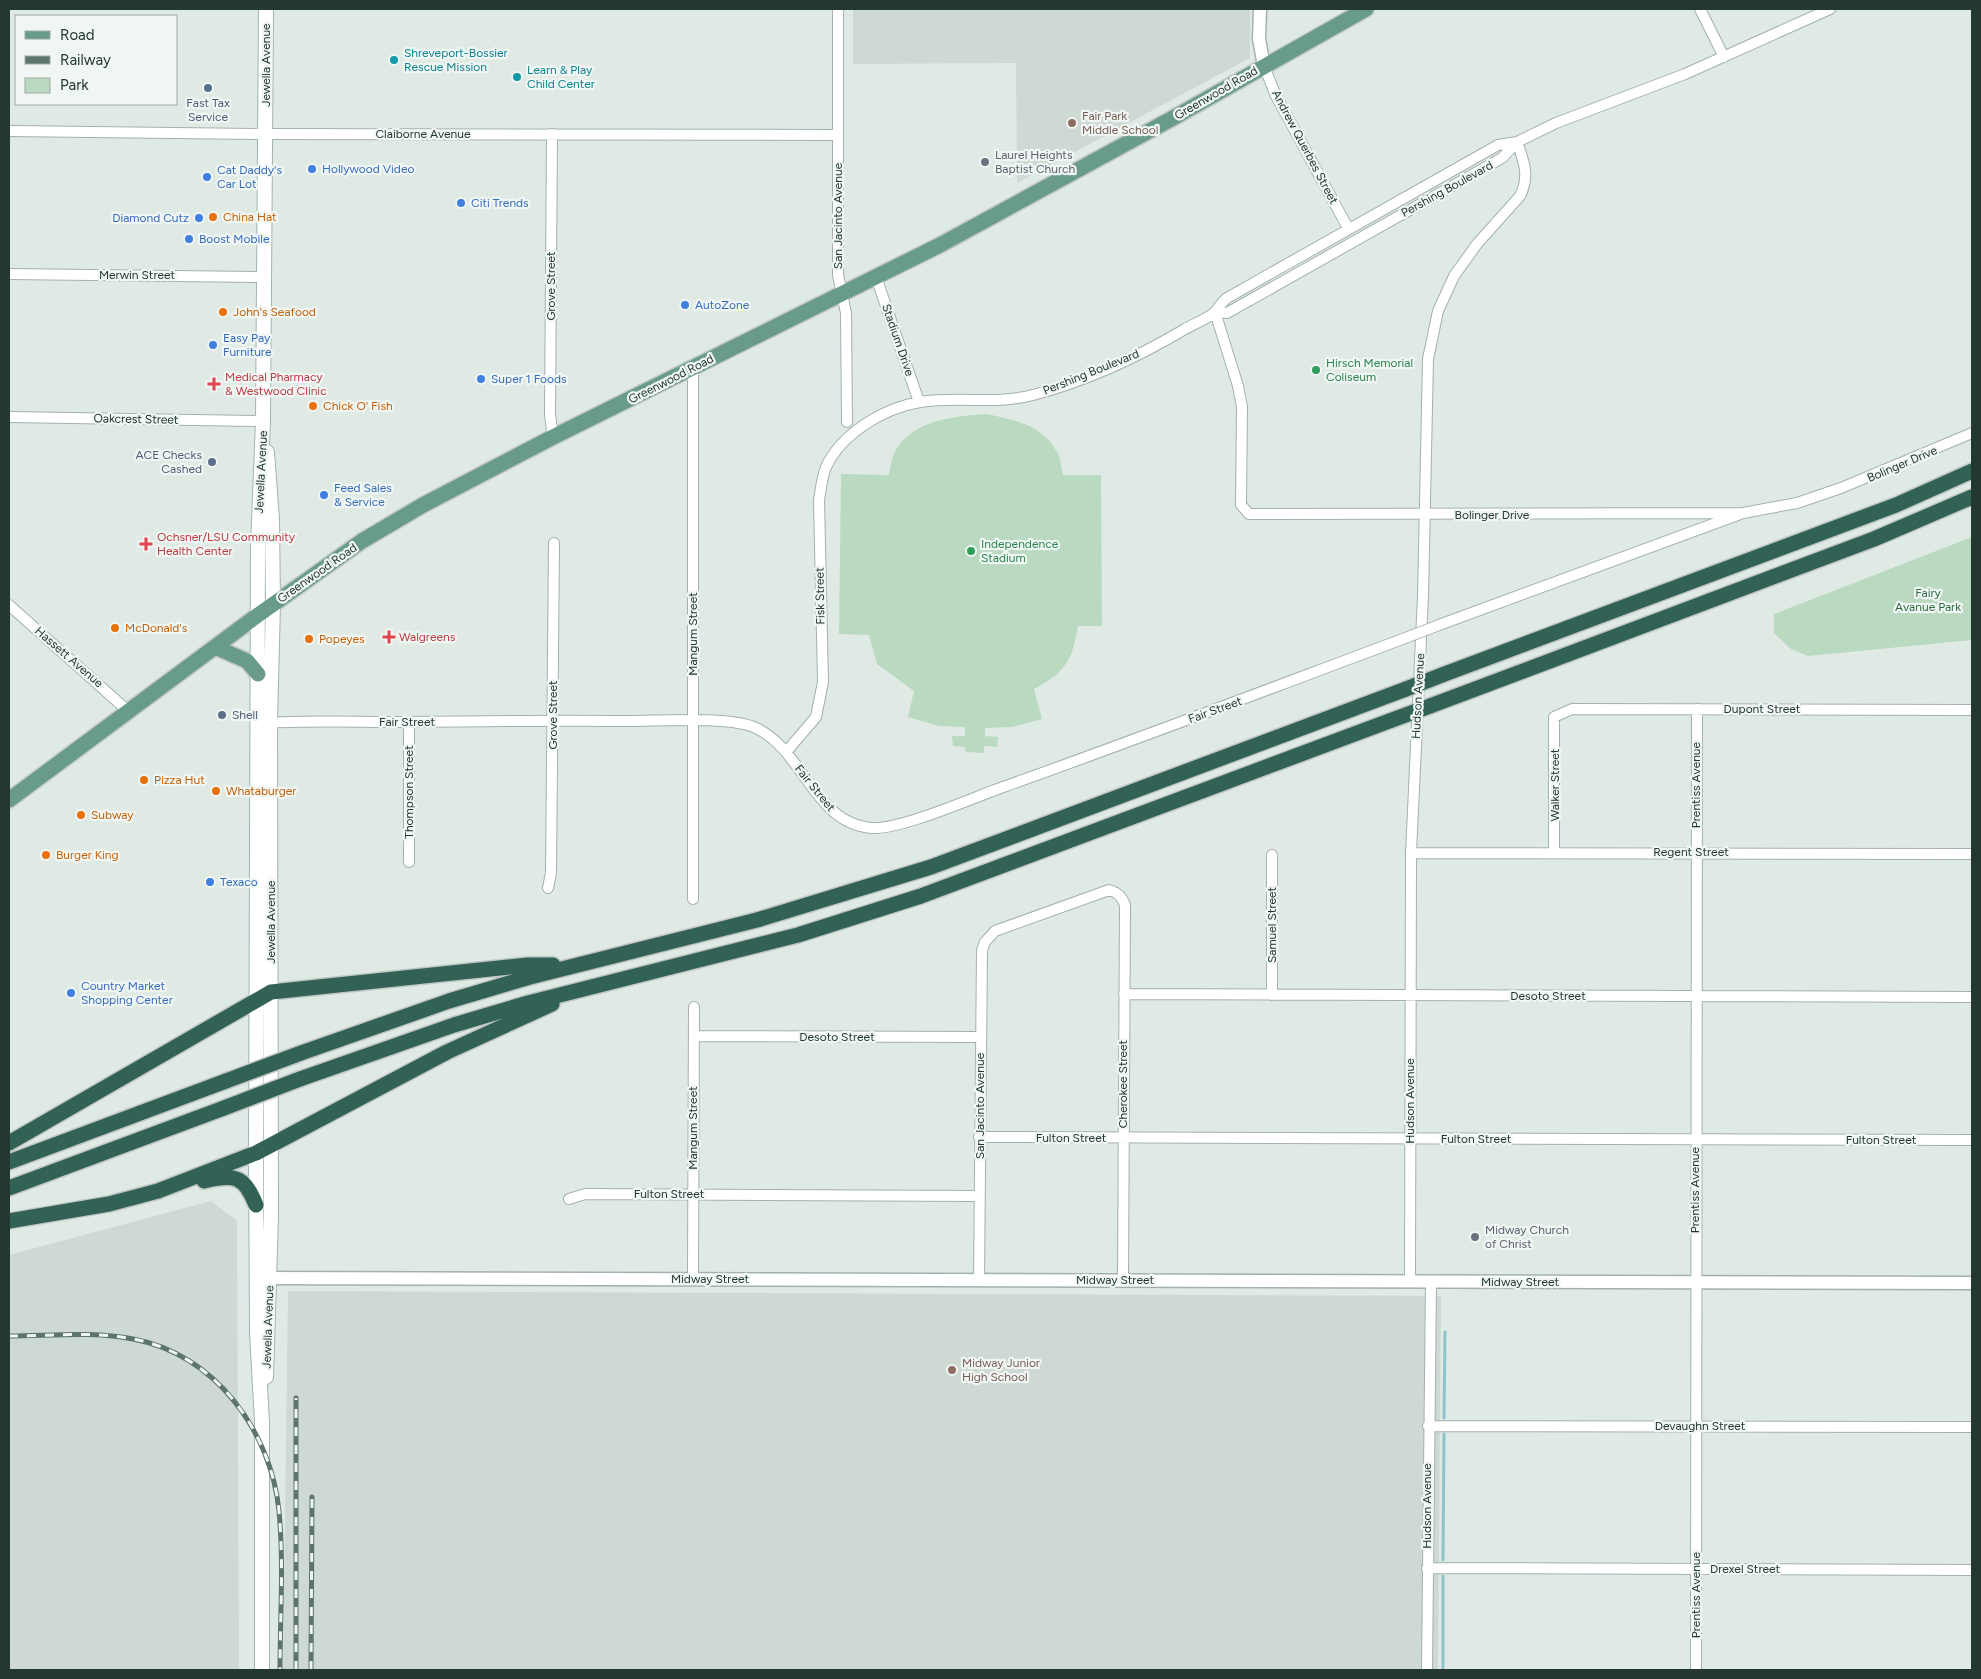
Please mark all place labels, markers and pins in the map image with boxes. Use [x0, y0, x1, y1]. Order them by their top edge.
place label: Shreveport-Bossier Rescue Mission [404, 46, 508, 74]
marker: Shreveport-Bossier Rescue Mission [388, 54, 400, 66]
place label: Learn & Play Child Center [527, 63, 595, 91]
marker: Learn & Play Child Center [511, 71, 523, 83]
marker: Fast Tax Service [202, 82, 214, 94]
place label: Fast Tax Service [186, 96, 230, 124]
place label: Fair Park Middle School [1082, 109, 1158, 137]
marker: Fair Park Middle School [1066, 117, 1078, 129]
place label: Laurel Heights Baptist Church [995, 148, 1076, 176]
marker: Laurel Heights Baptist Church [979, 156, 991, 168]
place label: Hollywood Video [322, 162, 414, 176]
place label: Cat Daddy's Car Lot [217, 163, 282, 191]
marker: Hollywood Video [306, 163, 318, 175]
marker: Cat Daddy's Car Lot [201, 171, 213, 183]
place label: Citi Trends [471, 196, 529, 210]
marker: Citi Trends [455, 197, 467, 209]
place label: China Hat [223, 210, 277, 224]
place label: Diamond Cutz [112, 211, 189, 225]
marker: China Hat [207, 211, 219, 223]
marker: Diamond Cutz [193, 212, 205, 224]
place label: Boost Mobile [199, 232, 270, 246]
marker: Boost Mobile [183, 233, 195, 245]
place label: AutoZone [695, 298, 750, 312]
marker: AutoZone [679, 299, 691, 311]
place label: John's Seafood [233, 305, 316, 319]
marker: John's Seafood [217, 306, 229, 318]
place label: Easy Pay Furniture [223, 331, 272, 359]
marker: Easy Pay Furniture [207, 339, 219, 351]
place label: Hirsch Memorial Coliseum [1326, 356, 1413, 384]
marker: Hirsch Memorial Coliseum [1310, 364, 1322, 376]
place label: Medical Pharmacy & Westwood Clinic [225, 370, 327, 398]
place label: Super 1 Foods [491, 372, 567, 386]
marker: Super 1 Foods [475, 373, 487, 385]
marker: Medical Pharmacy & Westwood Clinic [207, 377, 221, 391]
place label: Chick O' Fish [323, 399, 393, 413]
marker: Chick O' Fish [307, 400, 319, 412]
place label: ACE Checks Cashed [136, 448, 202, 476]
marker: ACE Checks Cashed [206, 456, 218, 468]
place label: Feed Sales & Service [334, 481, 392, 509]
marker: Feed Sales & Service [318, 489, 330, 501]
place label: Ochsner/LSU Community Health Center [157, 530, 296, 558]
marker: Ochsner/LSU Community Health Center [139, 537, 153, 551]
place label: Independence Stadium [981, 537, 1059, 565]
marker: Independence Stadium [965, 545, 977, 557]
place label: McDonald's [125, 621, 188, 635]
marker: McDonald's [109, 622, 121, 634]
place label: Walgreens [399, 630, 456, 644]
marker: Walgreens [383, 631, 395, 643]
place label: Popeyes [319, 632, 365, 646]
marker: Popeyes [303, 633, 315, 645]
place label: Shell [232, 708, 258, 722]
marker: Shell [216, 709, 228, 721]
place label: Pizza Hut [154, 773, 205, 787]
marker: Pizza Hut [138, 774, 150, 786]
place label: Whataburger [226, 784, 296, 798]
marker: Whataburger [210, 785, 222, 797]
place label: Subway [91, 808, 134, 822]
marker: Subway [75, 809, 87, 821]
place label: Burger King [56, 848, 119, 862]
marker: Burger King [40, 849, 52, 861]
place label: Texaco [220, 875, 258, 889]
marker: Texaco [204, 876, 216, 888]
place label: Country Market Shopping Center [81, 979, 173, 1007]
marker: Country Market Shopping Center [65, 987, 77, 999]
place label: Midway Church of Christ [1485, 1223, 1569, 1251]
marker: Midway Church of Christ [1469, 1231, 1481, 1243]
place label: Midway Junior High School [962, 1356, 1040, 1384]
marker: Midway Junior High School [946, 1364, 958, 1376]

